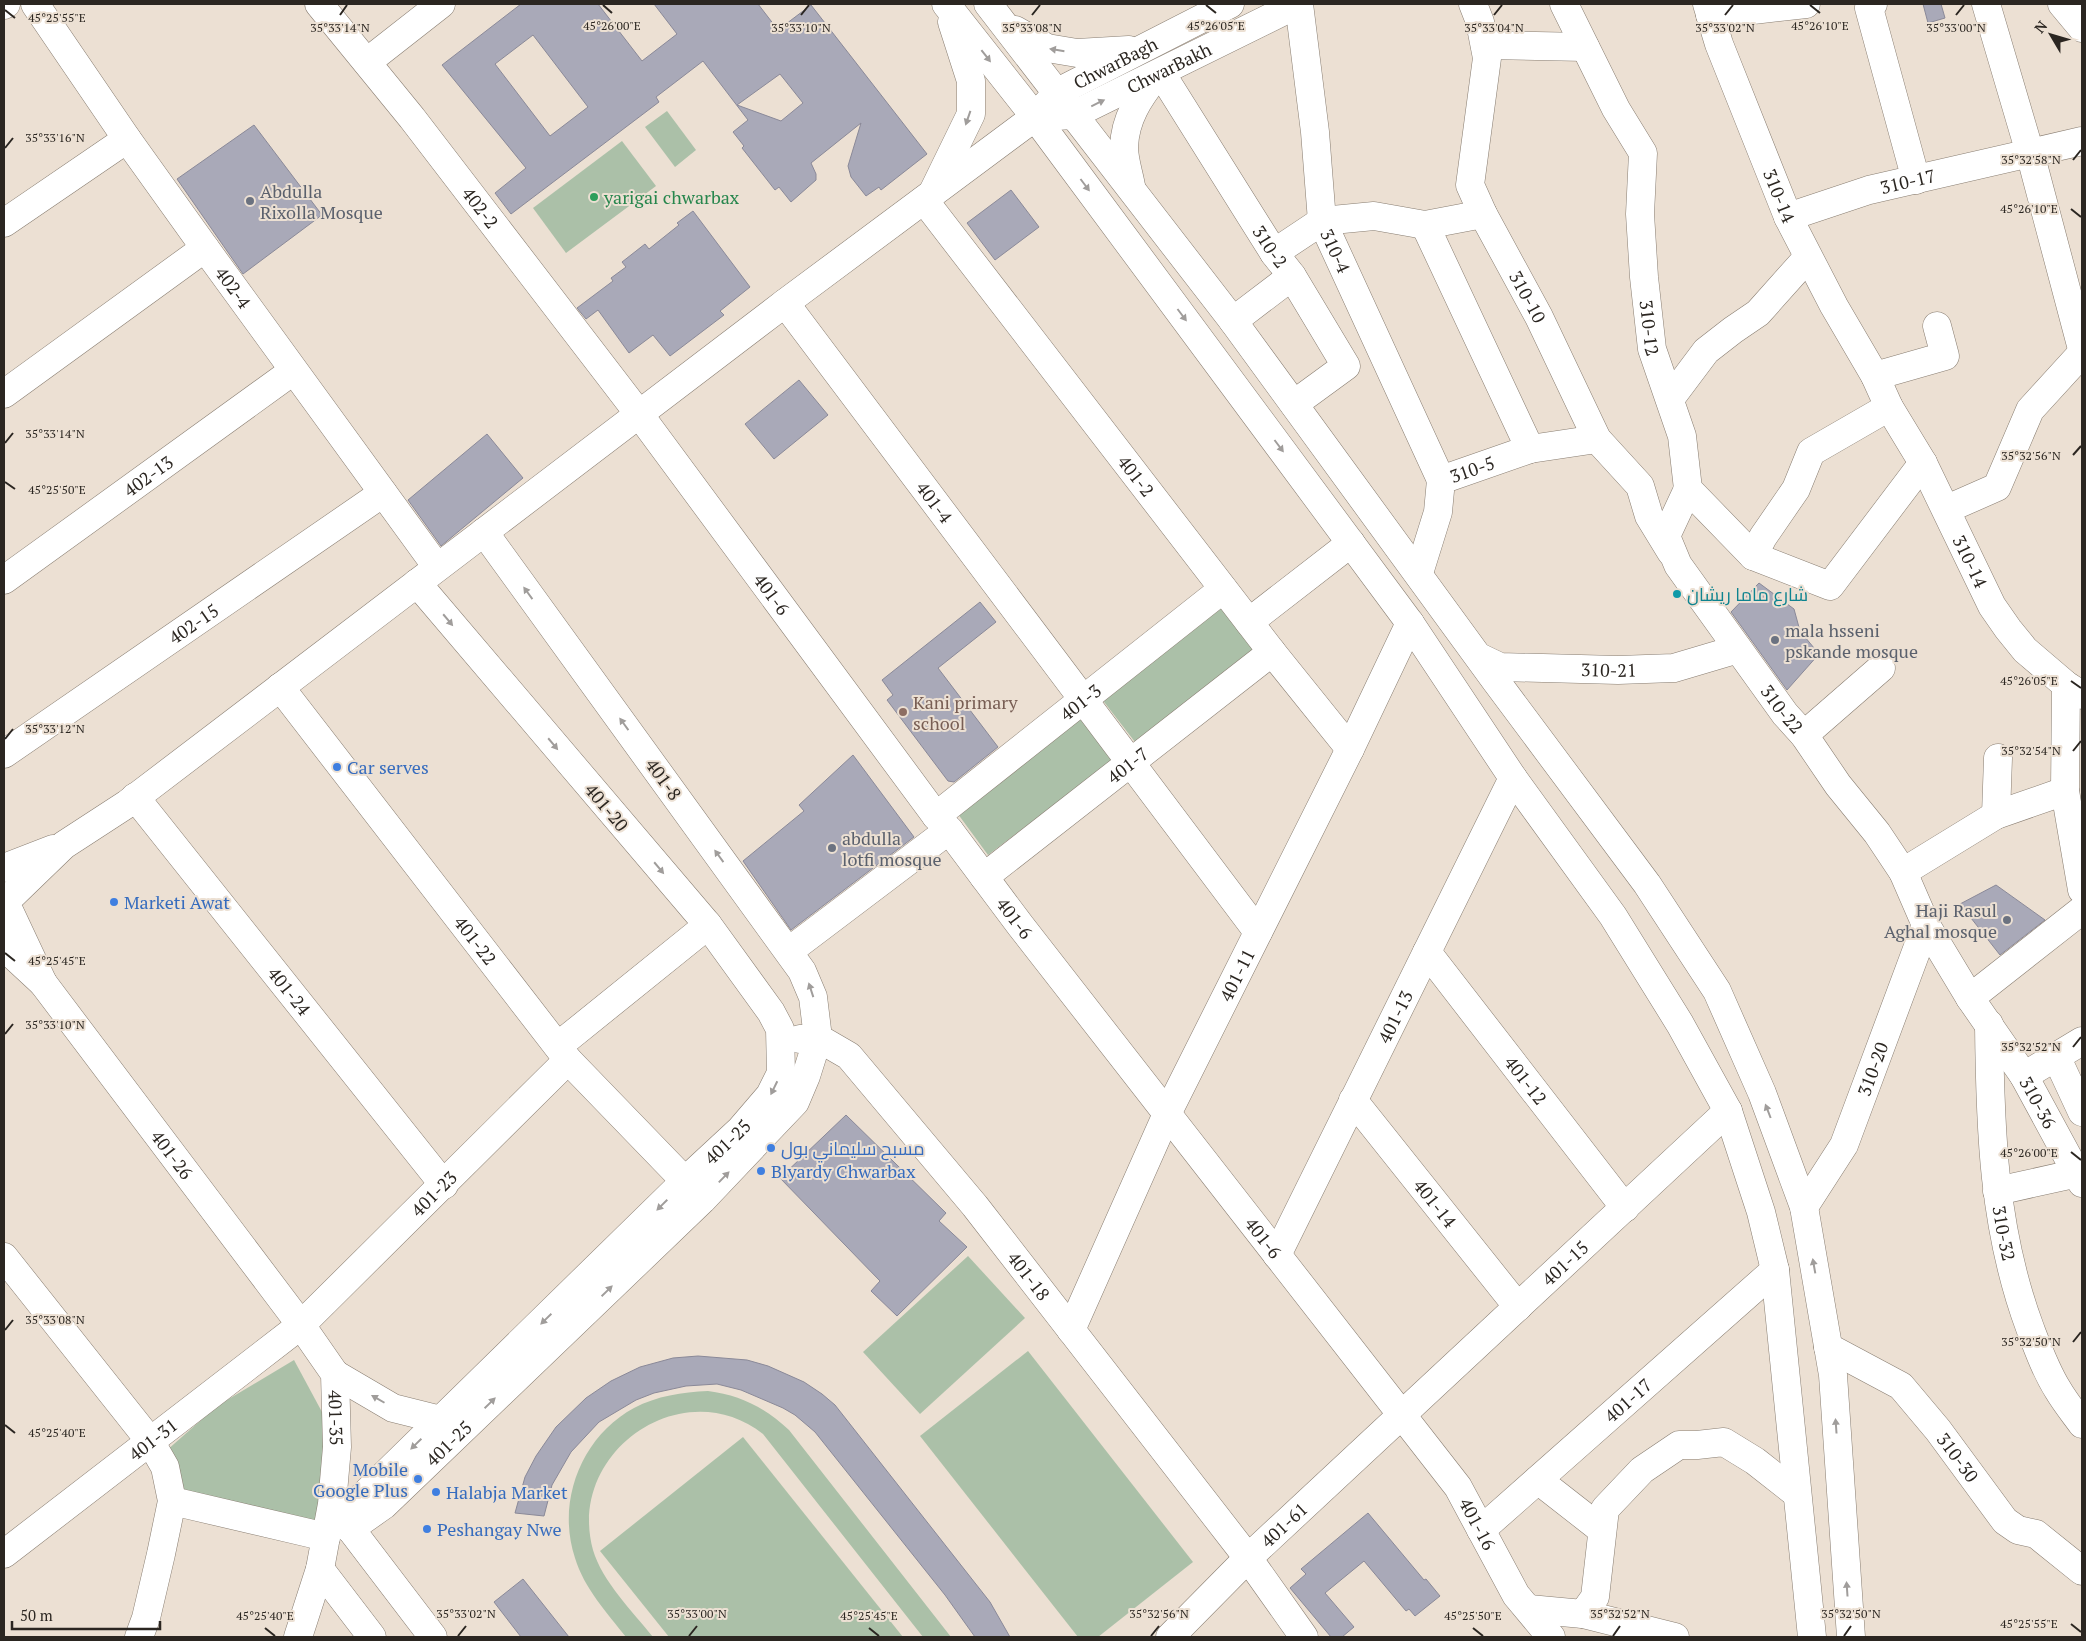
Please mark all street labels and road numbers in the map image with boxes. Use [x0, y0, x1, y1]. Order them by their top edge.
street label: ChwarBagh [1069, 31, 1162, 94]
street label: ChwarBakh [1123, 37, 1216, 99]
street label: 310-17 [1878, 163, 1937, 199]
street label: 310-14 [1758, 165, 1801, 227]
street label: 402-2 [457, 182, 504, 233]
street label: 310-2 [1248, 221, 1293, 273]
street label: 310-4 [1315, 225, 1356, 277]
street label: 402-4 [210, 262, 257, 313]
street label: 310-10 [1504, 266, 1552, 327]
street label: 310-12 [1635, 299, 1665, 359]
street label: 402-13 [119, 450, 178, 502]
street label: 401-2 [1113, 450, 1160, 501]
street label: 310-5 [1446, 450, 1498, 488]
street label: 401-4 [911, 476, 958, 528]
street label: 310-14 [1948, 531, 1994, 592]
street label: 401-6 [749, 568, 796, 620]
street label: 402-15 [164, 598, 223, 649]
street label: 310-21 [1581, 657, 1637, 682]
street label: 401-3 [1055, 678, 1106, 726]
street label: 310-22 [1756, 680, 1809, 738]
street label: 401-7 [1102, 741, 1153, 789]
street label: 401-8 [641, 753, 687, 805]
street label: 401-20 [580, 778, 634, 836]
street label: 401-6 [991, 892, 1039, 944]
street label: 401-22 [449, 911, 502, 970]
street label: 401-11 [1214, 945, 1260, 1005]
street label: 401-24 [263, 962, 316, 1021]
street label: 401-13 [1372, 986, 1418, 1047]
street label: 310-20 [1851, 1039, 1893, 1099]
street label: 401-12 [1500, 1051, 1553, 1110]
street label: 310-36 [2014, 1072, 2062, 1133]
street label: 401-25 [699, 1114, 756, 1169]
street label: 401-26 [146, 1125, 199, 1184]
street label: 401-23 [405, 1165, 462, 1221]
street label: 401-14 [1409, 1174, 1462, 1233]
street label: 310-32 [1988, 1204, 2021, 1263]
street label: 401-6 [1240, 1212, 1288, 1263]
street label: 401-15 [1536, 1235, 1593, 1291]
street label: 401-18 [1003, 1246, 1056, 1305]
street label: 401-17 [1599, 1373, 1657, 1428]
street label: 401-35 [323, 1390, 349, 1446]
street label: 401-31 [123, 1413, 182, 1466]
street label: 401-25 [420, 1415, 477, 1471]
street label: 310-30 [1932, 1428, 1984, 1487]
street label: 401-16 [1454, 1494, 1502, 1554]
street label: 401-61 [1255, 1497, 1312, 1552]

